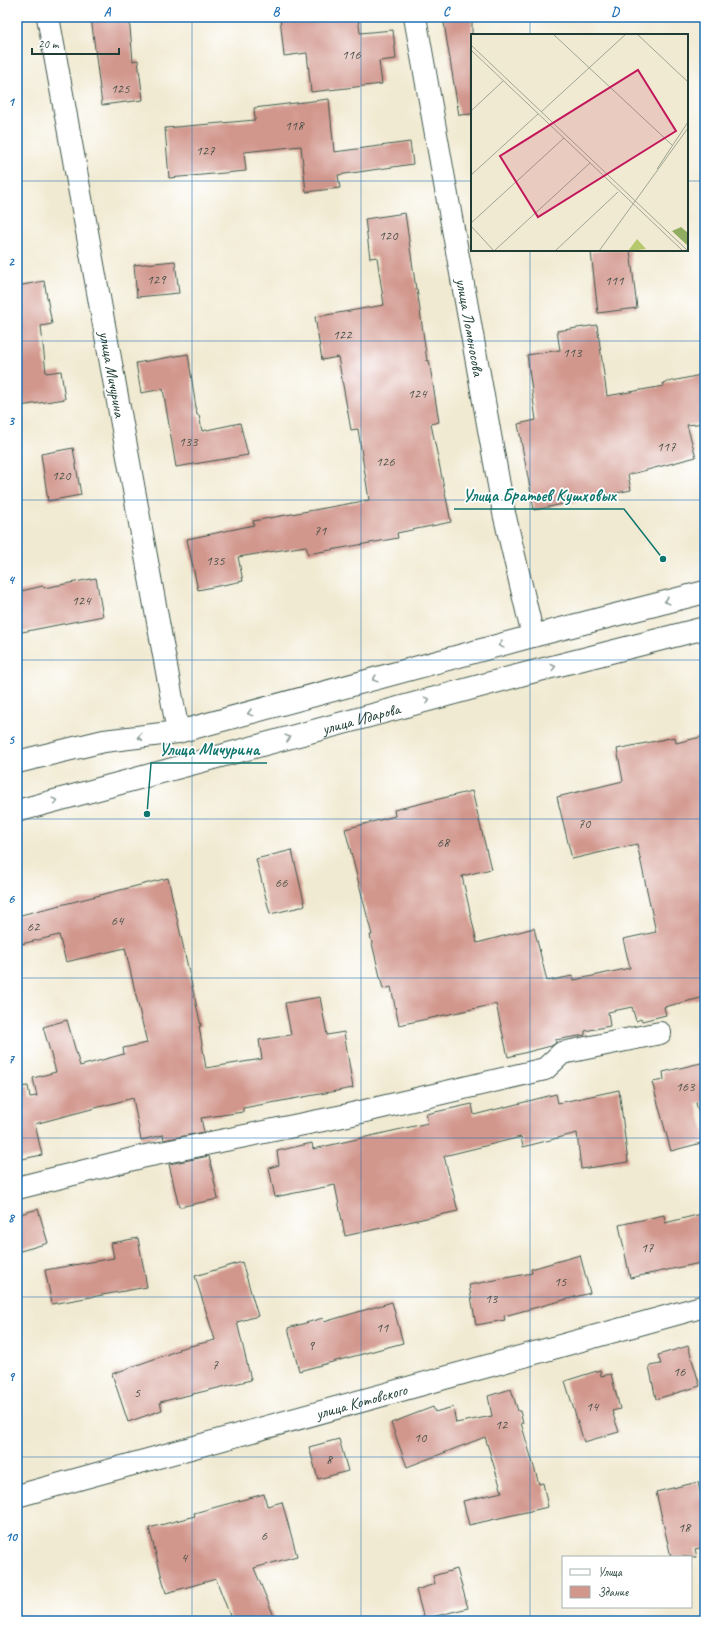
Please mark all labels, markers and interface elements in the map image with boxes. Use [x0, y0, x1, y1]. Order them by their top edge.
text: A [104, 4, 112, 20]
text: B [273, 4, 281, 20]
text: C [443, 4, 451, 20]
text: D [611, 4, 620, 20]
scale bar [32, 30, 119, 56]
inset map [471, 34, 688, 251]
text: 20 m [38, 36, 60, 52]
house number: 116 [342, 46, 361, 63]
house number: 125 [111, 80, 130, 97]
text: 1 [8, 94, 16, 110]
house number: 118 [285, 117, 305, 134]
house number: 127 [196, 142, 215, 159]
house number: 120 [379, 227, 399, 244]
text: 2 [8, 254, 15, 270]
house number: 129 [147, 271, 167, 288]
house number: 111 [605, 272, 624, 289]
street label: улица Ломоносова [451, 276, 488, 379]
house number: 122 [333, 326, 353, 343]
street label: улица Мичурина [94, 329, 130, 420]
house number: 113 [563, 344, 583, 361]
house number: 124 [408, 385, 428, 402]
text: 3 [8, 413, 15, 429]
house number: 133 [179, 433, 199, 450]
house number: 117 [657, 438, 676, 455]
house number: 126 [376, 453, 395, 470]
house number: 120 [52, 467, 72, 484]
callout: Улица Братьев Кушховых [454, 480, 624, 509]
text: Улица Братьев Кушховых [462, 485, 618, 506]
house number: 71 [314, 522, 327, 539]
house number: 135 [206, 552, 225, 569]
text: 4 [8, 572, 16, 588]
house number: 124 [72, 592, 92, 609]
one-way arrow [664, 597, 670, 605]
one-way arrow [498, 640, 505, 649]
one-way arrow [549, 663, 556, 672]
one-way arrow [372, 674, 378, 682]
one-way arrow [424, 696, 431, 705]
street label: улица Идарова [319, 699, 403, 739]
one-way arrow [247, 708, 253, 716]
text: 5 [8, 732, 15, 748]
one-way arrow [137, 732, 143, 741]
callout: Улица Мичурина [151, 734, 267, 763]
one-way arrow [285, 734, 292, 743]
text: Улица Мичурина [159, 739, 261, 760]
one-way arrow [51, 797, 58, 806]
house number: 70 [578, 815, 592, 832]
house number: 68 [437, 834, 451, 851]
house number: 66 [275, 874, 288, 891]
text: 6 [8, 891, 15, 907]
house number: 64 [111, 912, 125, 929]
house number: 62 [27, 918, 41, 935]
text: 7 [8, 1051, 15, 1067]
house number: 163 [676, 1078, 696, 1095]
text: 8 [8, 1210, 16, 1226]
house number: 17 [641, 1239, 654, 1256]
house number: 15 [554, 1273, 567, 1290]
house number: 13 [485, 1290, 499, 1307]
house number: 11 [376, 1319, 389, 1336]
house number: 9 [308, 1337, 316, 1354]
house number: 7 [212, 1356, 219, 1373]
house number: 16 [673, 1363, 686, 1380]
text: 9 [8, 1369, 15, 1385]
street label: улица Котовского [313, 1379, 411, 1424]
house number: 5 [134, 1384, 141, 1401]
house number: 14 [586, 1398, 600, 1415]
house number: 12 [495, 1416, 509, 1433]
house number: 10 [414, 1429, 428, 1446]
house number: 8 [326, 1451, 334, 1468]
house number: 18 [678, 1519, 692, 1536]
house number: 6 [261, 1527, 268, 1544]
text: 10 [5, 1529, 18, 1545]
house number: 4 [181, 1549, 189, 1566]
legend [562, 1556, 692, 1608]
text: Улица [598, 1564, 623, 1580]
text: Здание [598, 1584, 629, 1600]

